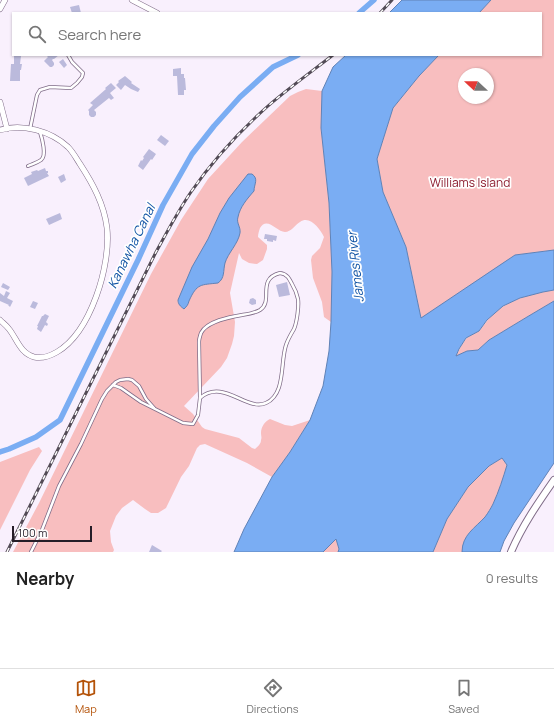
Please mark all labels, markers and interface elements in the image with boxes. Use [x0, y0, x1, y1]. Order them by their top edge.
search box [12, 12, 542, 56]
icon: search [26, 23, 48, 45]
text: Search here [58, 24, 141, 45]
north arrow [458, 68, 494, 104]
park label: Williams Island [430, 174, 510, 191]
water label: Kanawha Canal [103, 199, 160, 291]
water label: James River [342, 228, 368, 303]
scale bar [12, 524, 92, 543]
text: 100 m [18, 525, 47, 540]
text: Nearby [16, 567, 74, 590]
text: 0 results [486, 569, 538, 587]
tab: Map [75, 677, 97, 716]
tab: Directions [246, 677, 299, 716]
tab: Saved [448, 677, 479, 716]

